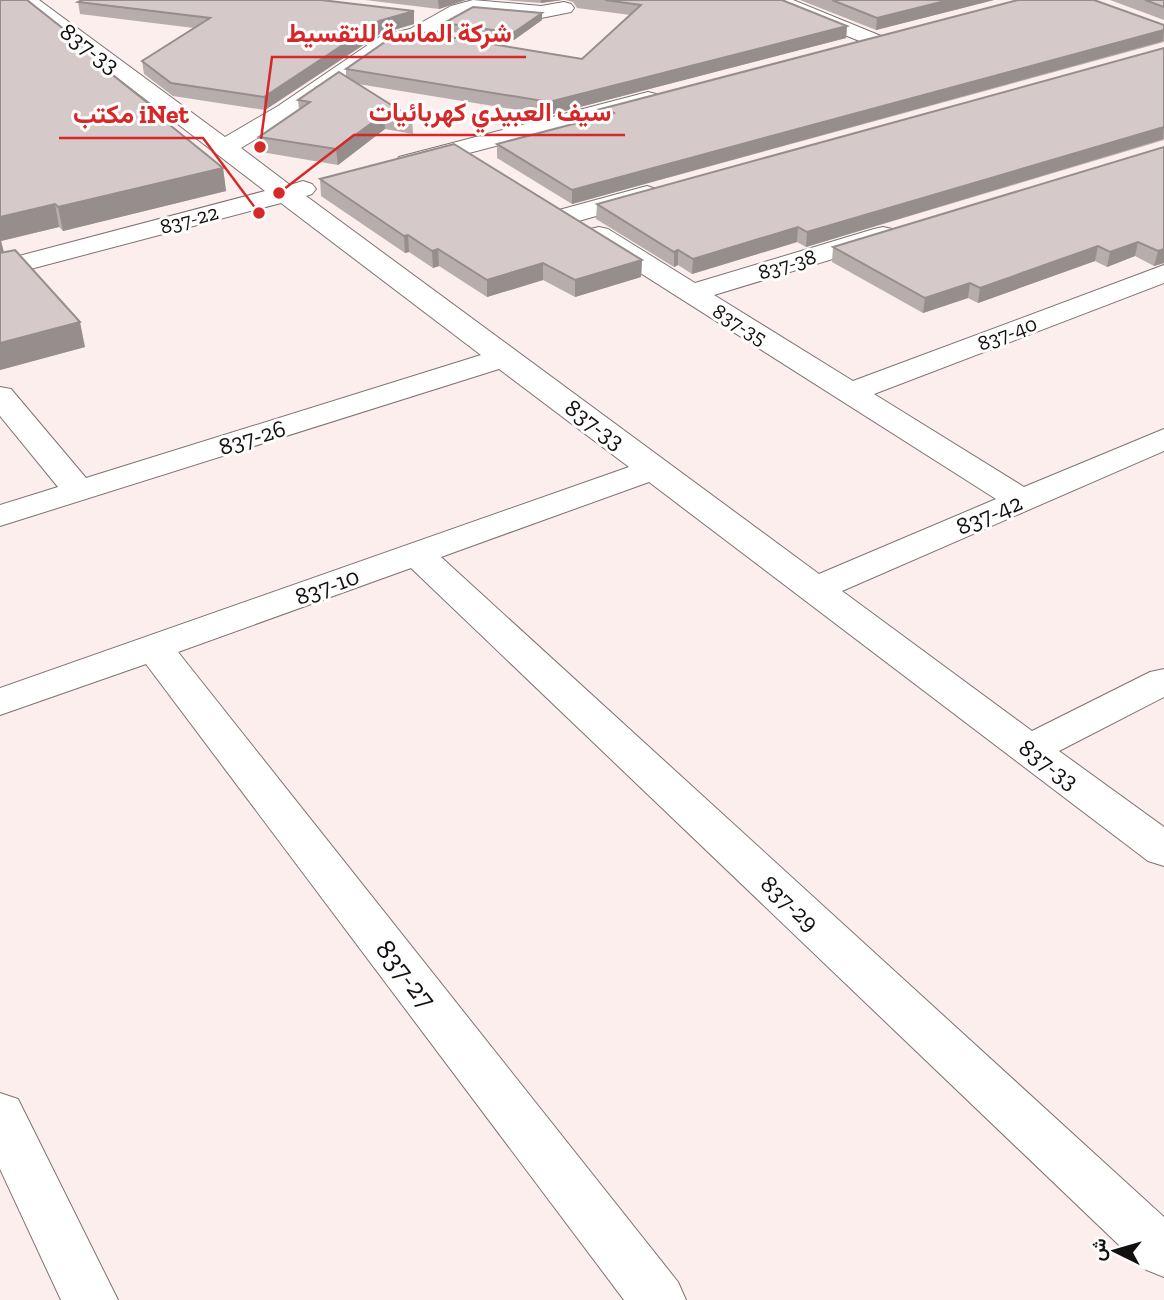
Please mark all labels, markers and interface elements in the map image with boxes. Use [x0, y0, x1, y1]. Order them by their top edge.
callout: شركة الماسة للتقسيط [272, 10, 526, 57]
street label: 837-33 [55, 16, 125, 80]
text: شركة الماسة للتقسيط [286, 17, 512, 49]
callout: سيف العبيدي كهربائيات [354, 88, 625, 135]
callout: مكتب iNet [59, 91, 203, 138]
text: سيف العبيدي كهربائيات [369, 96, 611, 134]
text: مكتب iNet [73, 98, 190, 130]
street label: 837-22 [157, 199, 221, 239]
street label: 837-38 [755, 243, 819, 285]
street label: 837-35 [708, 298, 772, 350]
street label: 837-40 [974, 310, 1040, 356]
street label: 837-33 [560, 392, 630, 456]
street label: 837-26 [215, 413, 289, 461]
street label: 837-42 [952, 487, 1026, 541]
street label: 837-10 [291, 561, 363, 611]
street label: 837-33 [1014, 732, 1084, 796]
street label: 837-29 [755, 869, 825, 937]
street label: 837-27 [369, 933, 443, 1015]
north arrow [1080, 1216, 1150, 1286]
text: ش [1086, 1237, 1111, 1262]

